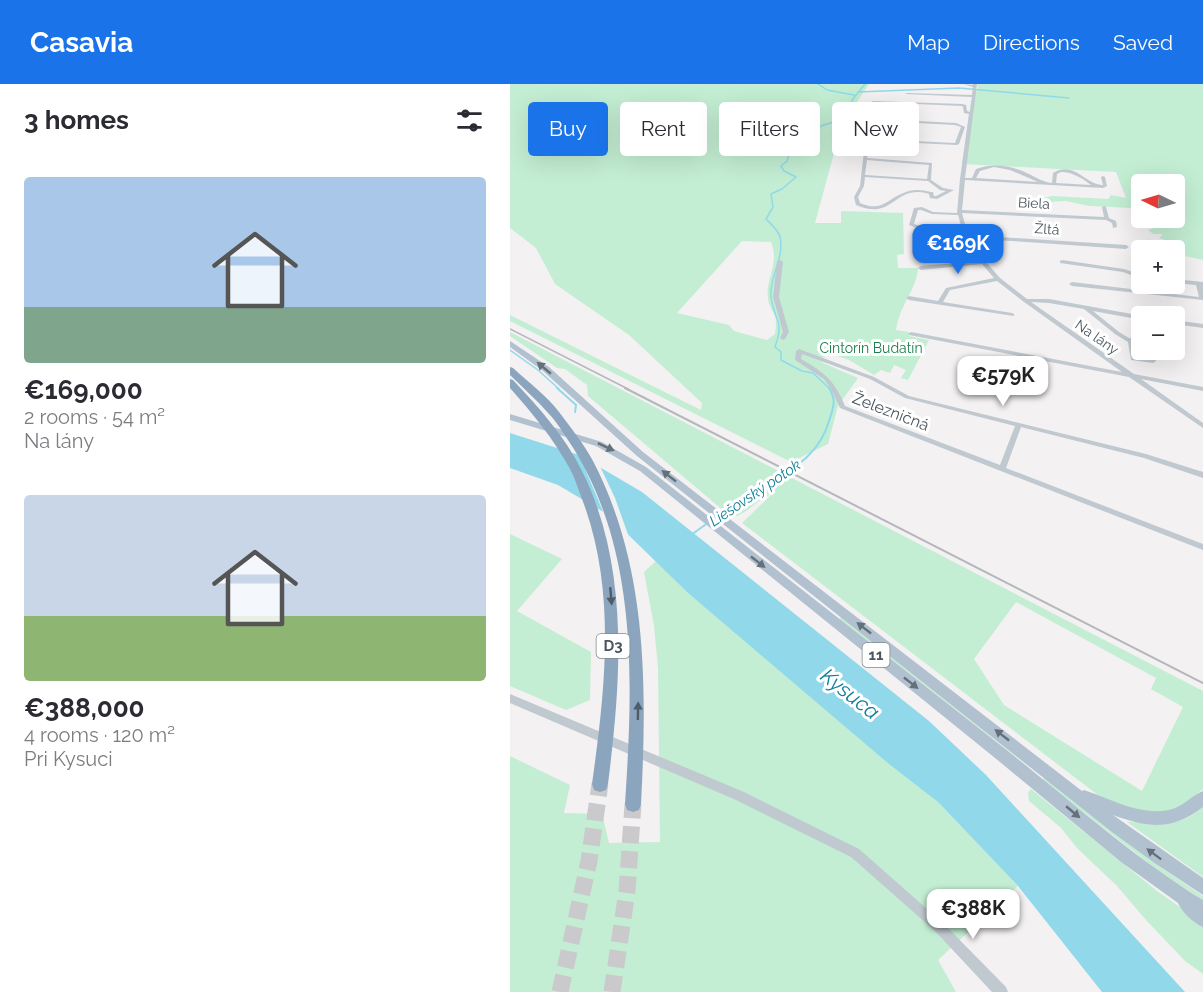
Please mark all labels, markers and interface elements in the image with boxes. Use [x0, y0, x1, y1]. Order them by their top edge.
text: Casavia [30, 26, 133, 59]
text: Map [907, 30, 950, 55]
text: Directions [983, 30, 1080, 55]
text: Saved [1113, 30, 1173, 55]
chip: Buy [528, 102, 608, 156]
chip: Rent [620, 102, 707, 156]
chip: Filters [719, 102, 820, 156]
chip: New [832, 102, 919, 156]
icon: filters [453, 104, 486, 137]
text: 3 homes [24, 105, 129, 135]
north arrow [1131, 174, 1185, 228]
map controls [1131, 174, 1185, 360]
street label: Biela [1018, 194, 1050, 212]
icon: home [201, 216, 309, 324]
street label: Žltá [1034, 219, 1060, 238]
pin: €169K [916, 224, 1000, 275]
text: €169K [926, 231, 990, 255]
button: + [1131, 240, 1185, 294]
button: − [1131, 306, 1185, 360]
street label: Na lány [1072, 316, 1122, 358]
park label: Cintorín Budatín [819, 340, 923, 356]
pin: €579K [961, 356, 1045, 407]
one-way arrow [537, 362, 552, 375]
text: €579K [971, 363, 1035, 387]
text: €169,000 [24, 375, 143, 405]
street label: Železničná [850, 387, 932, 435]
text: 2 rooms · 54 m² [24, 405, 165, 429]
text: Na lány [24, 429, 94, 453]
one-way arrow [597, 443, 614, 452]
water label: Liešovský potok [706, 456, 804, 530]
one-way arrow [662, 471, 677, 483]
icon: home [201, 534, 309, 642]
one-way arrow [750, 555, 766, 568]
one-way arrow [606, 587, 616, 606]
one-way arrow [857, 622, 872, 634]
road number: D3 [596, 634, 630, 658]
road number: 11 [862, 643, 890, 667]
water label: Kysuca [816, 663, 885, 724]
one-way arrow [903, 676, 919, 689]
text: €388,000 [24, 693, 145, 723]
one-way arrow [633, 701, 643, 720]
text: 4 rooms · 120 m² [24, 723, 175, 747]
one-way arrow [994, 730, 1009, 742]
text: Pri Kysuci [24, 747, 113, 771]
one-way arrow [1065, 806, 1081, 819]
one-way arrow [1147, 849, 1162, 861]
pin: €388K [931, 889, 1015, 940]
text: €388K [941, 896, 1005, 920]

